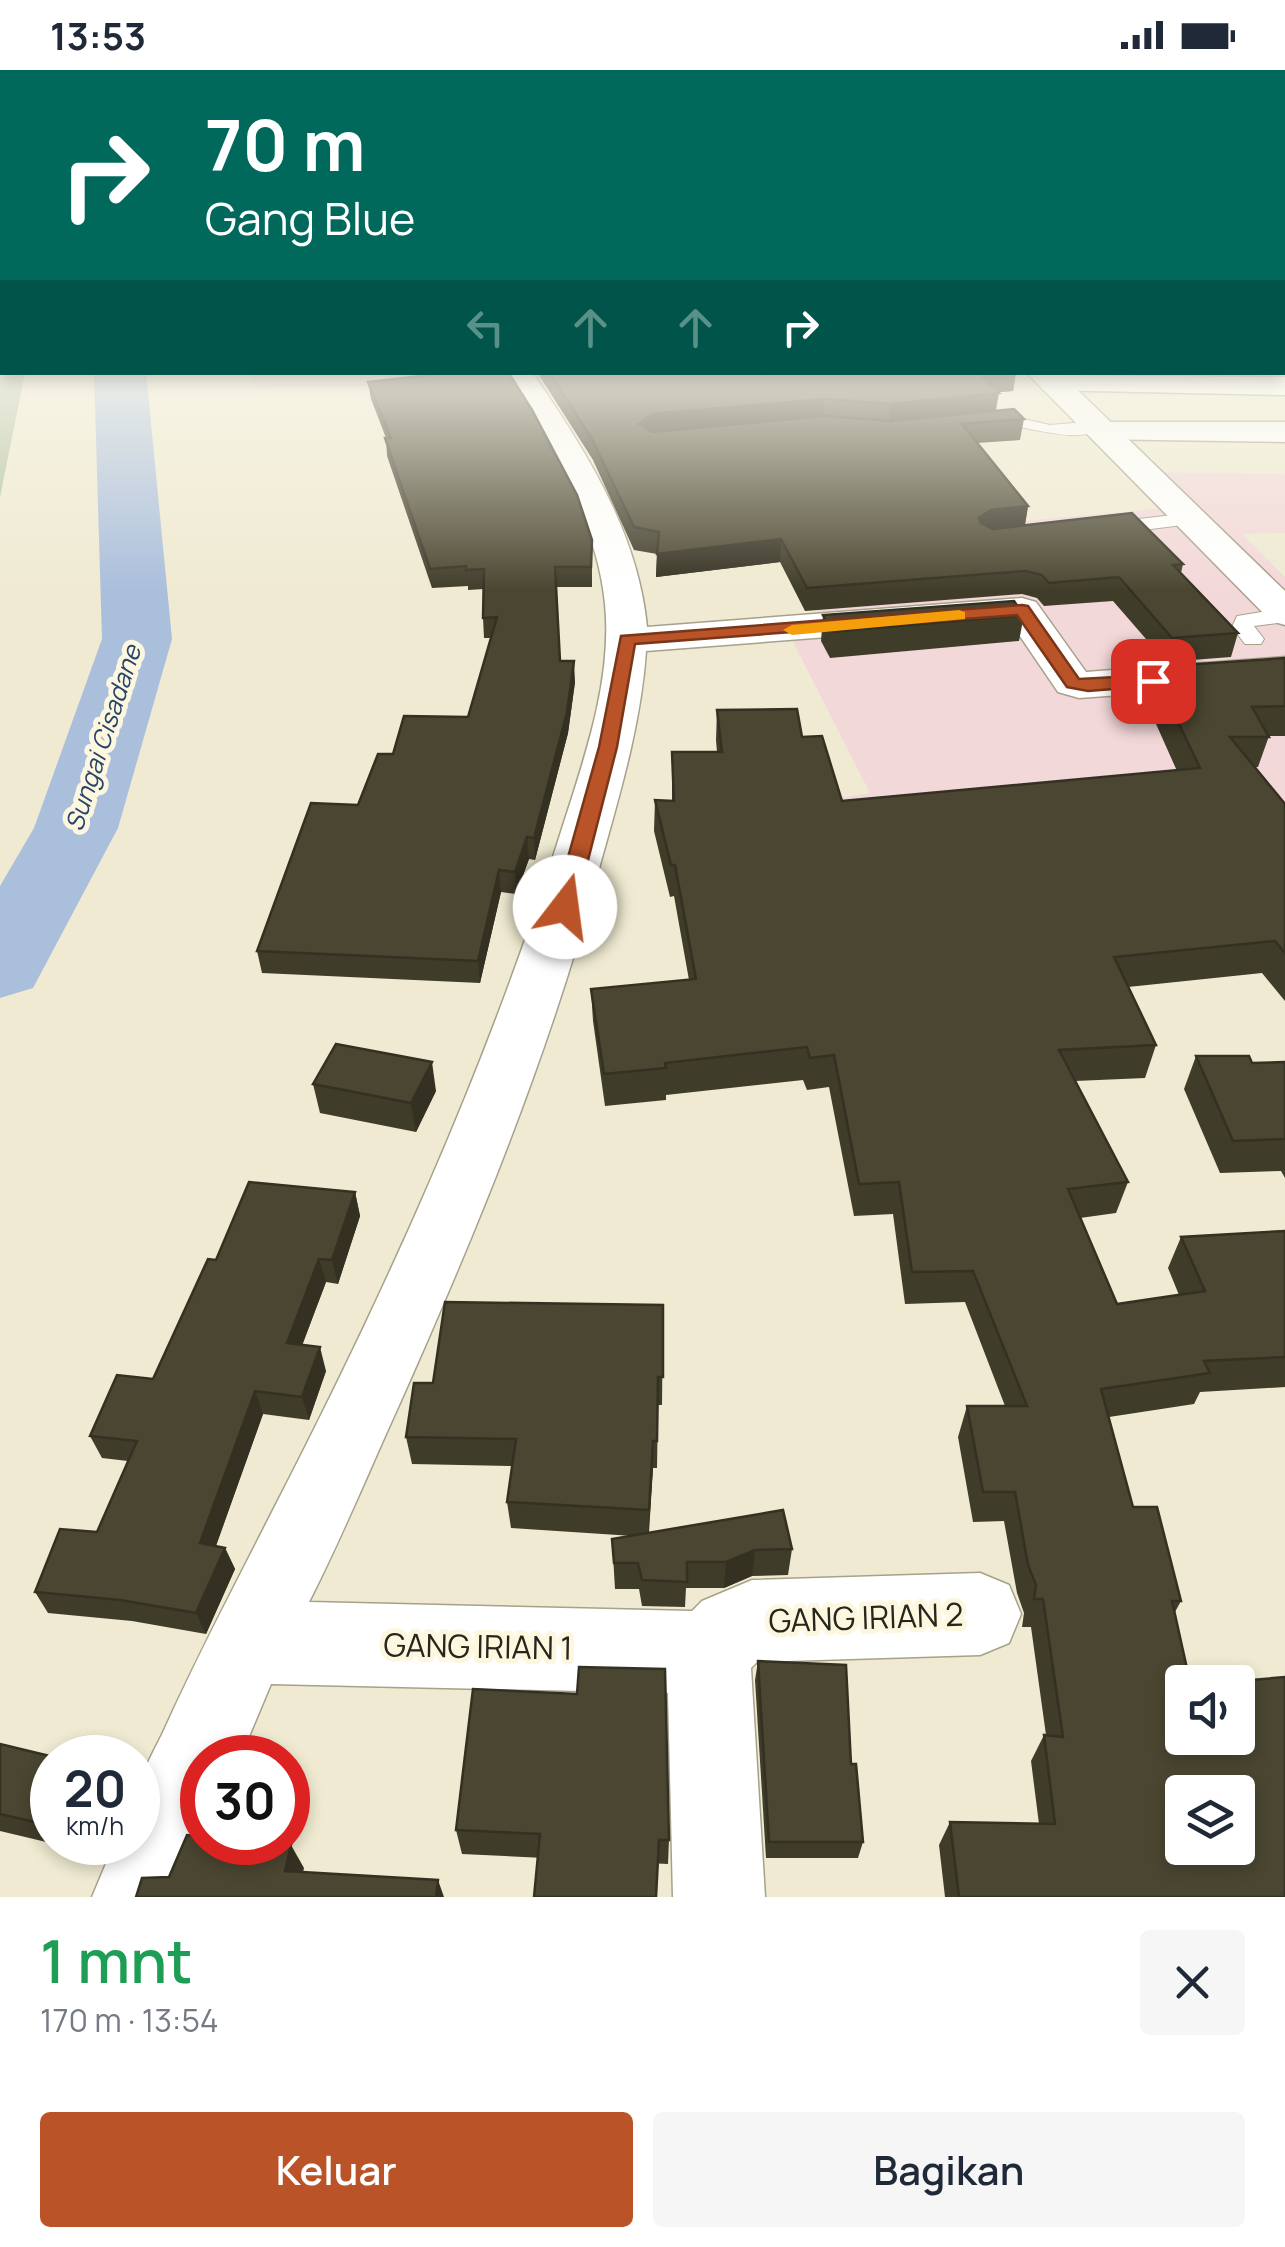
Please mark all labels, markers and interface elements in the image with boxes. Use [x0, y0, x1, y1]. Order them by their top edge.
text: 13:53 [50, 9, 146, 61]
text: 70 m [205, 96, 365, 192]
icon: right [40, 110, 170, 240]
text: Gang Blue [205, 187, 415, 249]
icon: left [458, 300, 513, 355]
icon: ahead [563, 300, 618, 355]
icon: ahead [668, 300, 723, 355]
icon: right [773, 300, 828, 355]
water label: Sungai Cisadane [56, 639, 149, 835]
pin [1111, 639, 1196, 724]
icon: arrive [1126, 654, 1181, 709]
position arrow [513, 855, 617, 959]
street label: GANG IRIAN 2 [768, 1592, 964, 1642]
street label: GANG IRIAN 1 [383, 1622, 573, 1670]
map controls [1165, 1665, 1255, 1865]
button: sound [1165, 1665, 1255, 1755]
speed limit sign: 30 [180, 1735, 310, 1865]
text: 20 [64, 1754, 126, 1822]
button: layers [1165, 1775, 1255, 1865]
text: km/h [66, 1808, 124, 1843]
text: 1 mnt [40, 1919, 193, 2001]
button: close [1140, 1930, 1245, 2035]
text: 170 m · 13:54 [40, 1998, 219, 2042]
button: Keluar [40, 2112, 633, 2227]
button: Bagikan [653, 2112, 1245, 2227]

